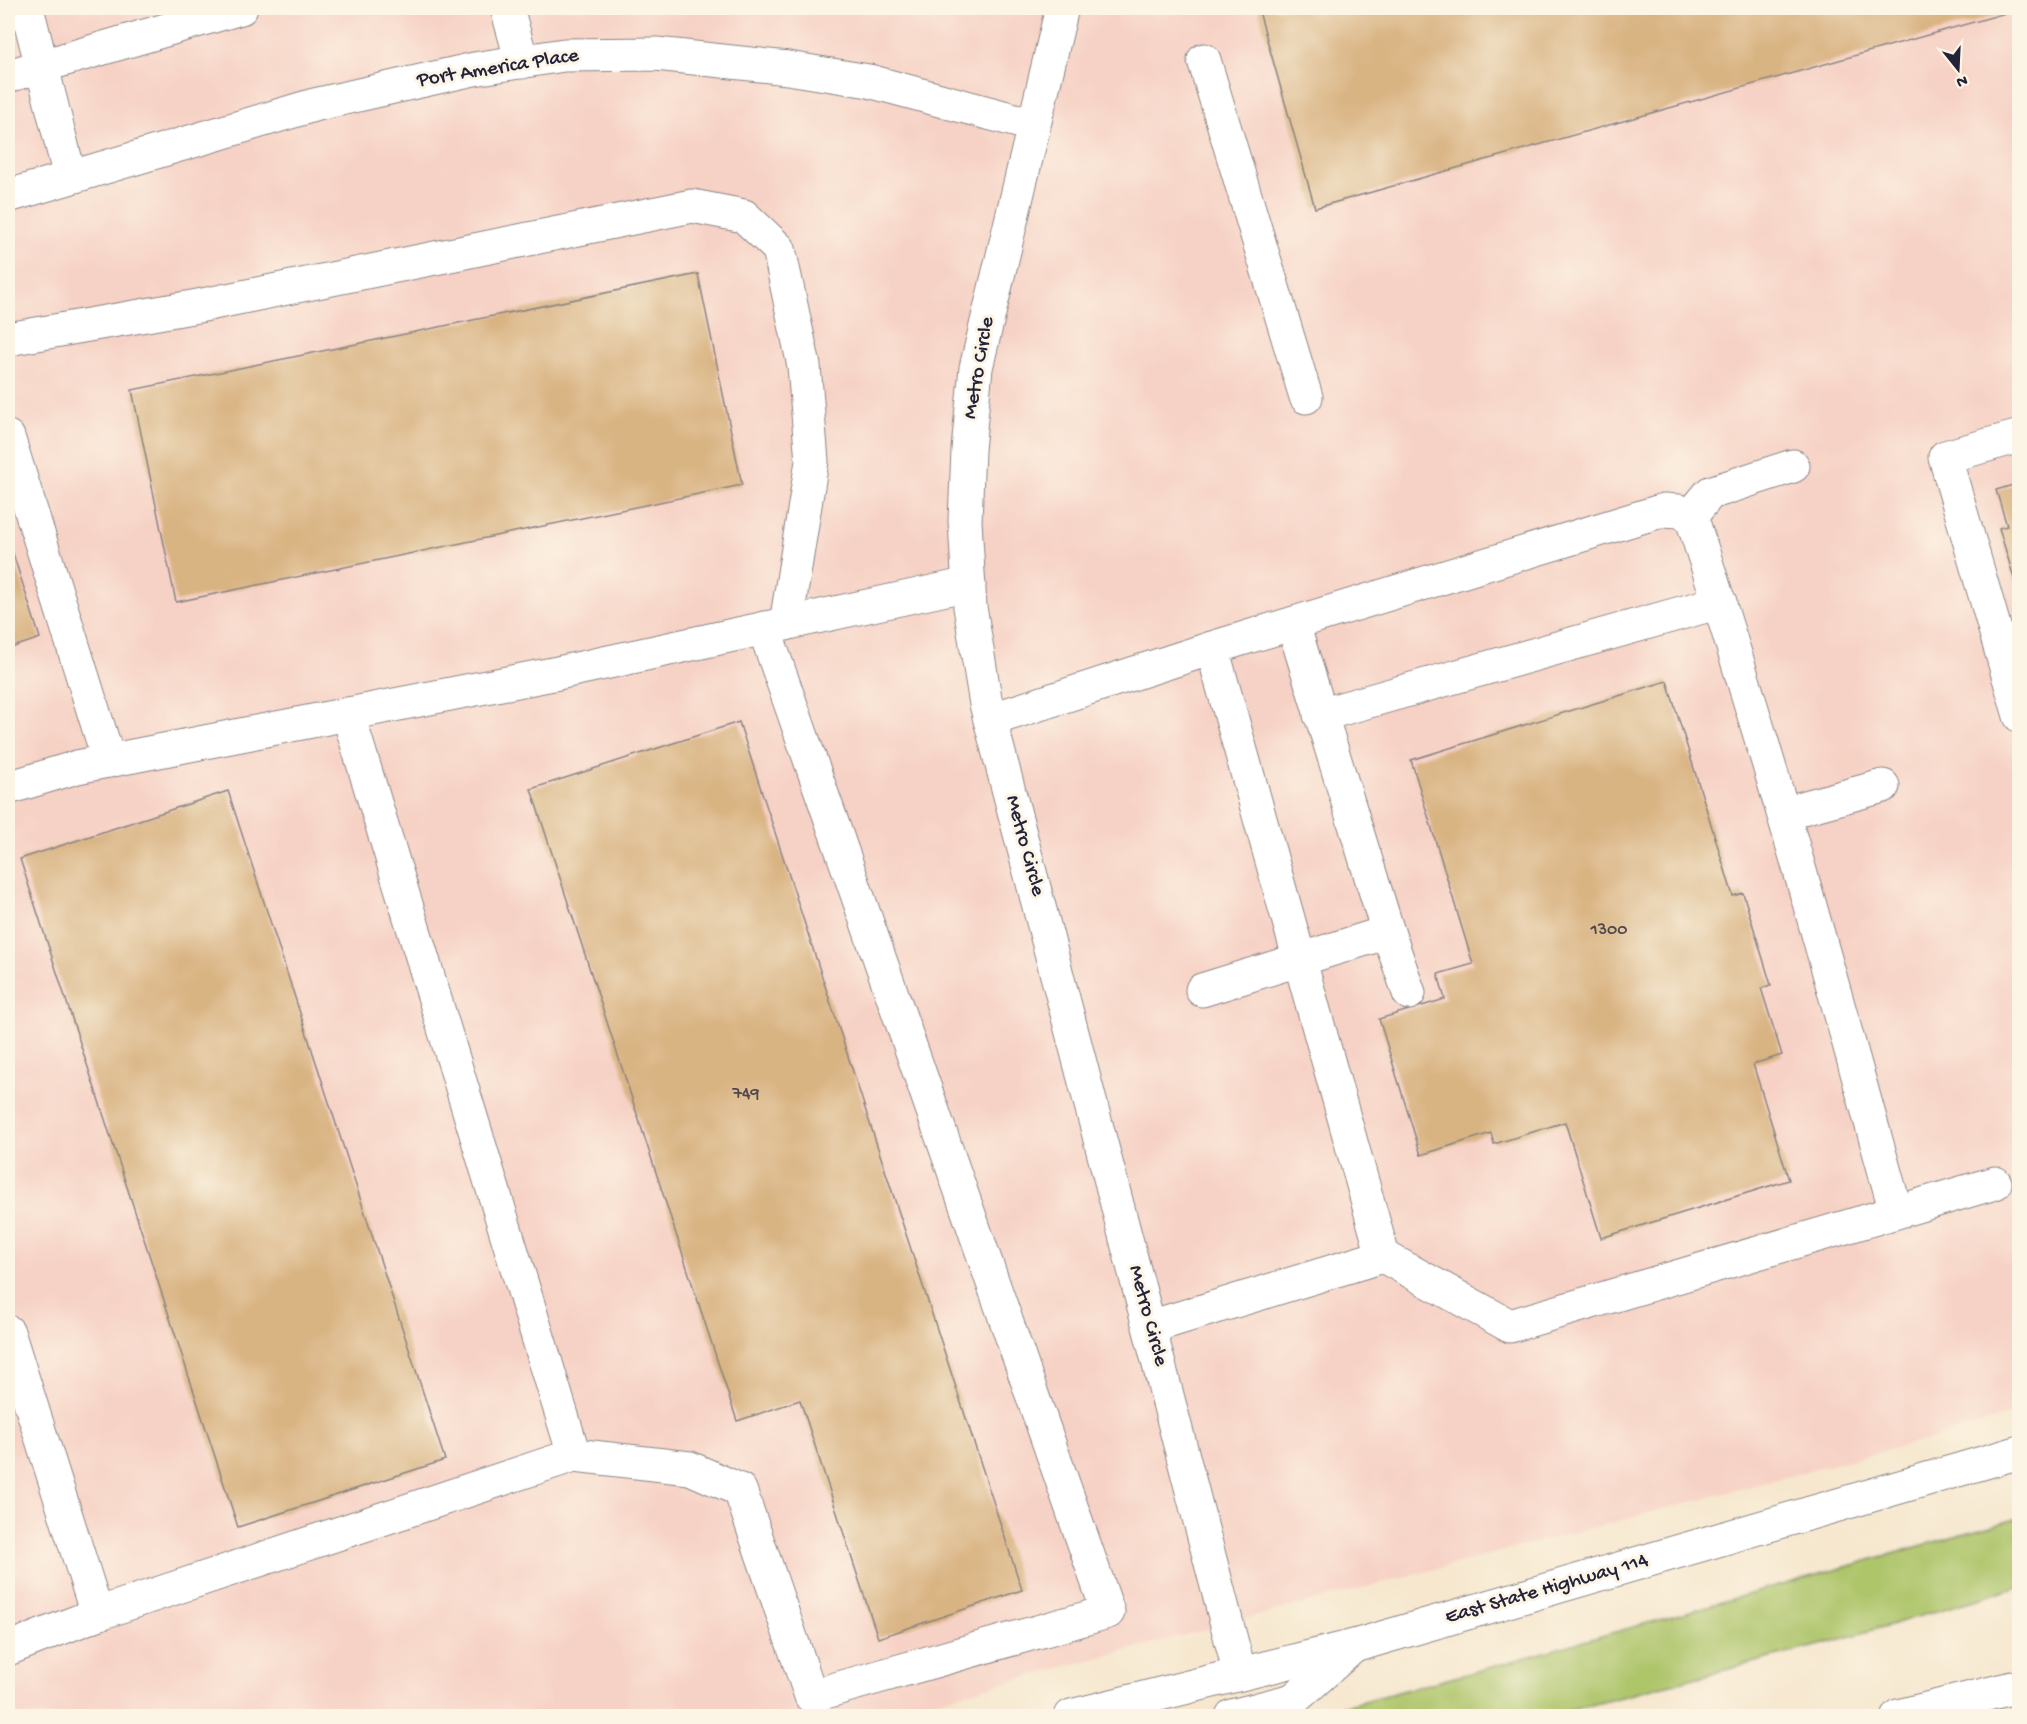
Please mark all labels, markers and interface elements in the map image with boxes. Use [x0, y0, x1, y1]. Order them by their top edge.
north arrow [1928, 39, 1988, 99]
street label: Port America Place [414, 44, 582, 94]
text: N [1953, 69, 1969, 91]
street label: Metro Circle [959, 314, 1001, 421]
street label: Metro Circle [999, 793, 1050, 900]
house number: 1300 [1589, 920, 1628, 941]
house number: 749 [732, 1084, 759, 1105]
street label: Metro Circle [1122, 1263, 1173, 1370]
street label: East State Highway 114 [1442, 1549, 1652, 1631]

